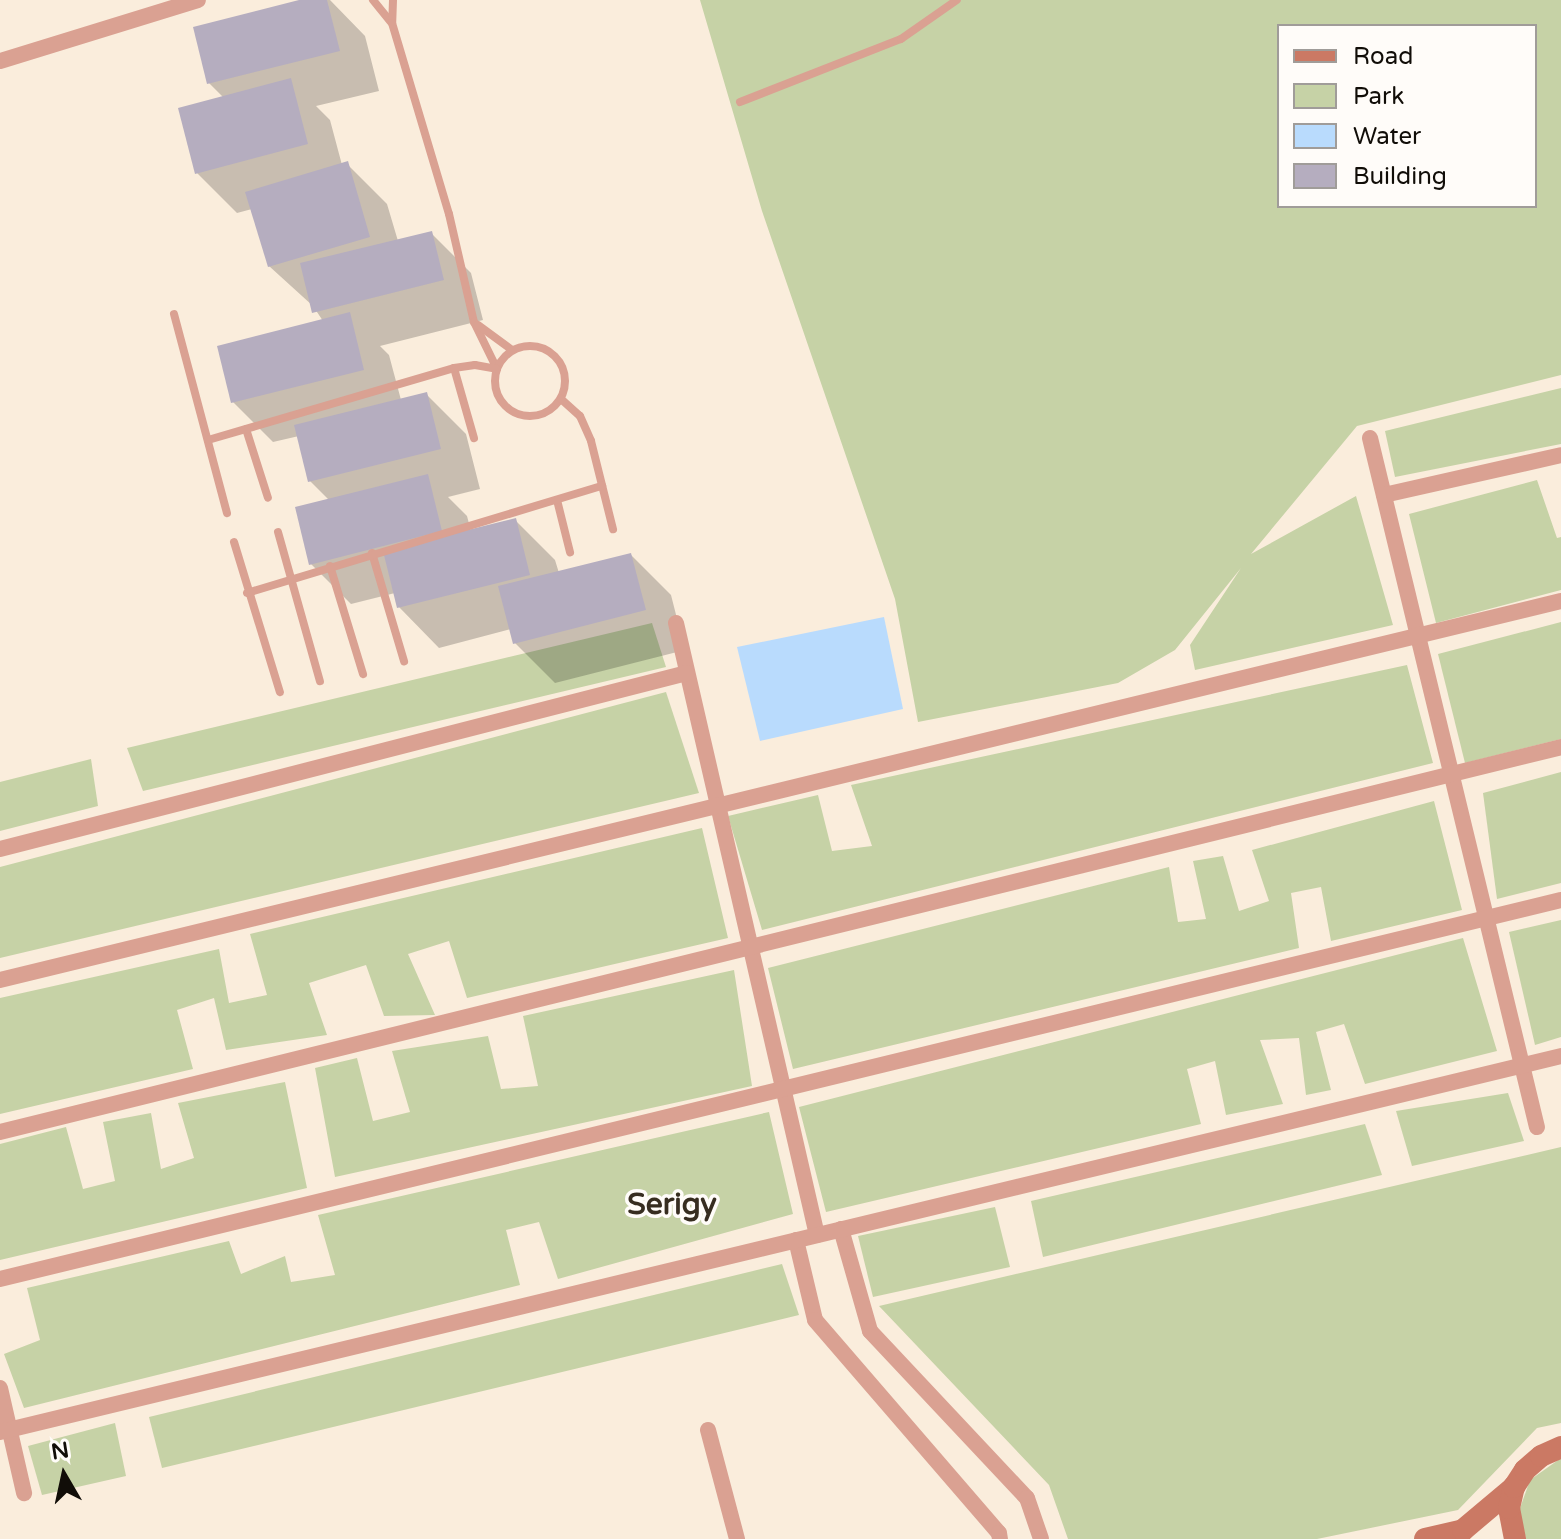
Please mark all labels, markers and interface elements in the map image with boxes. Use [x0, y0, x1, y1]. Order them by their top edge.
legend [1277, 24, 1537, 208]
text: Road [1353, 42, 1413, 71]
text: Park [1353, 82, 1404, 111]
text: Water [1353, 122, 1421, 151]
text: Building [1353, 162, 1447, 191]
district label: Serigy [627, 1187, 717, 1223]
north arrow [24, 1435, 104, 1515]
text: N [49, 1437, 71, 1466]

